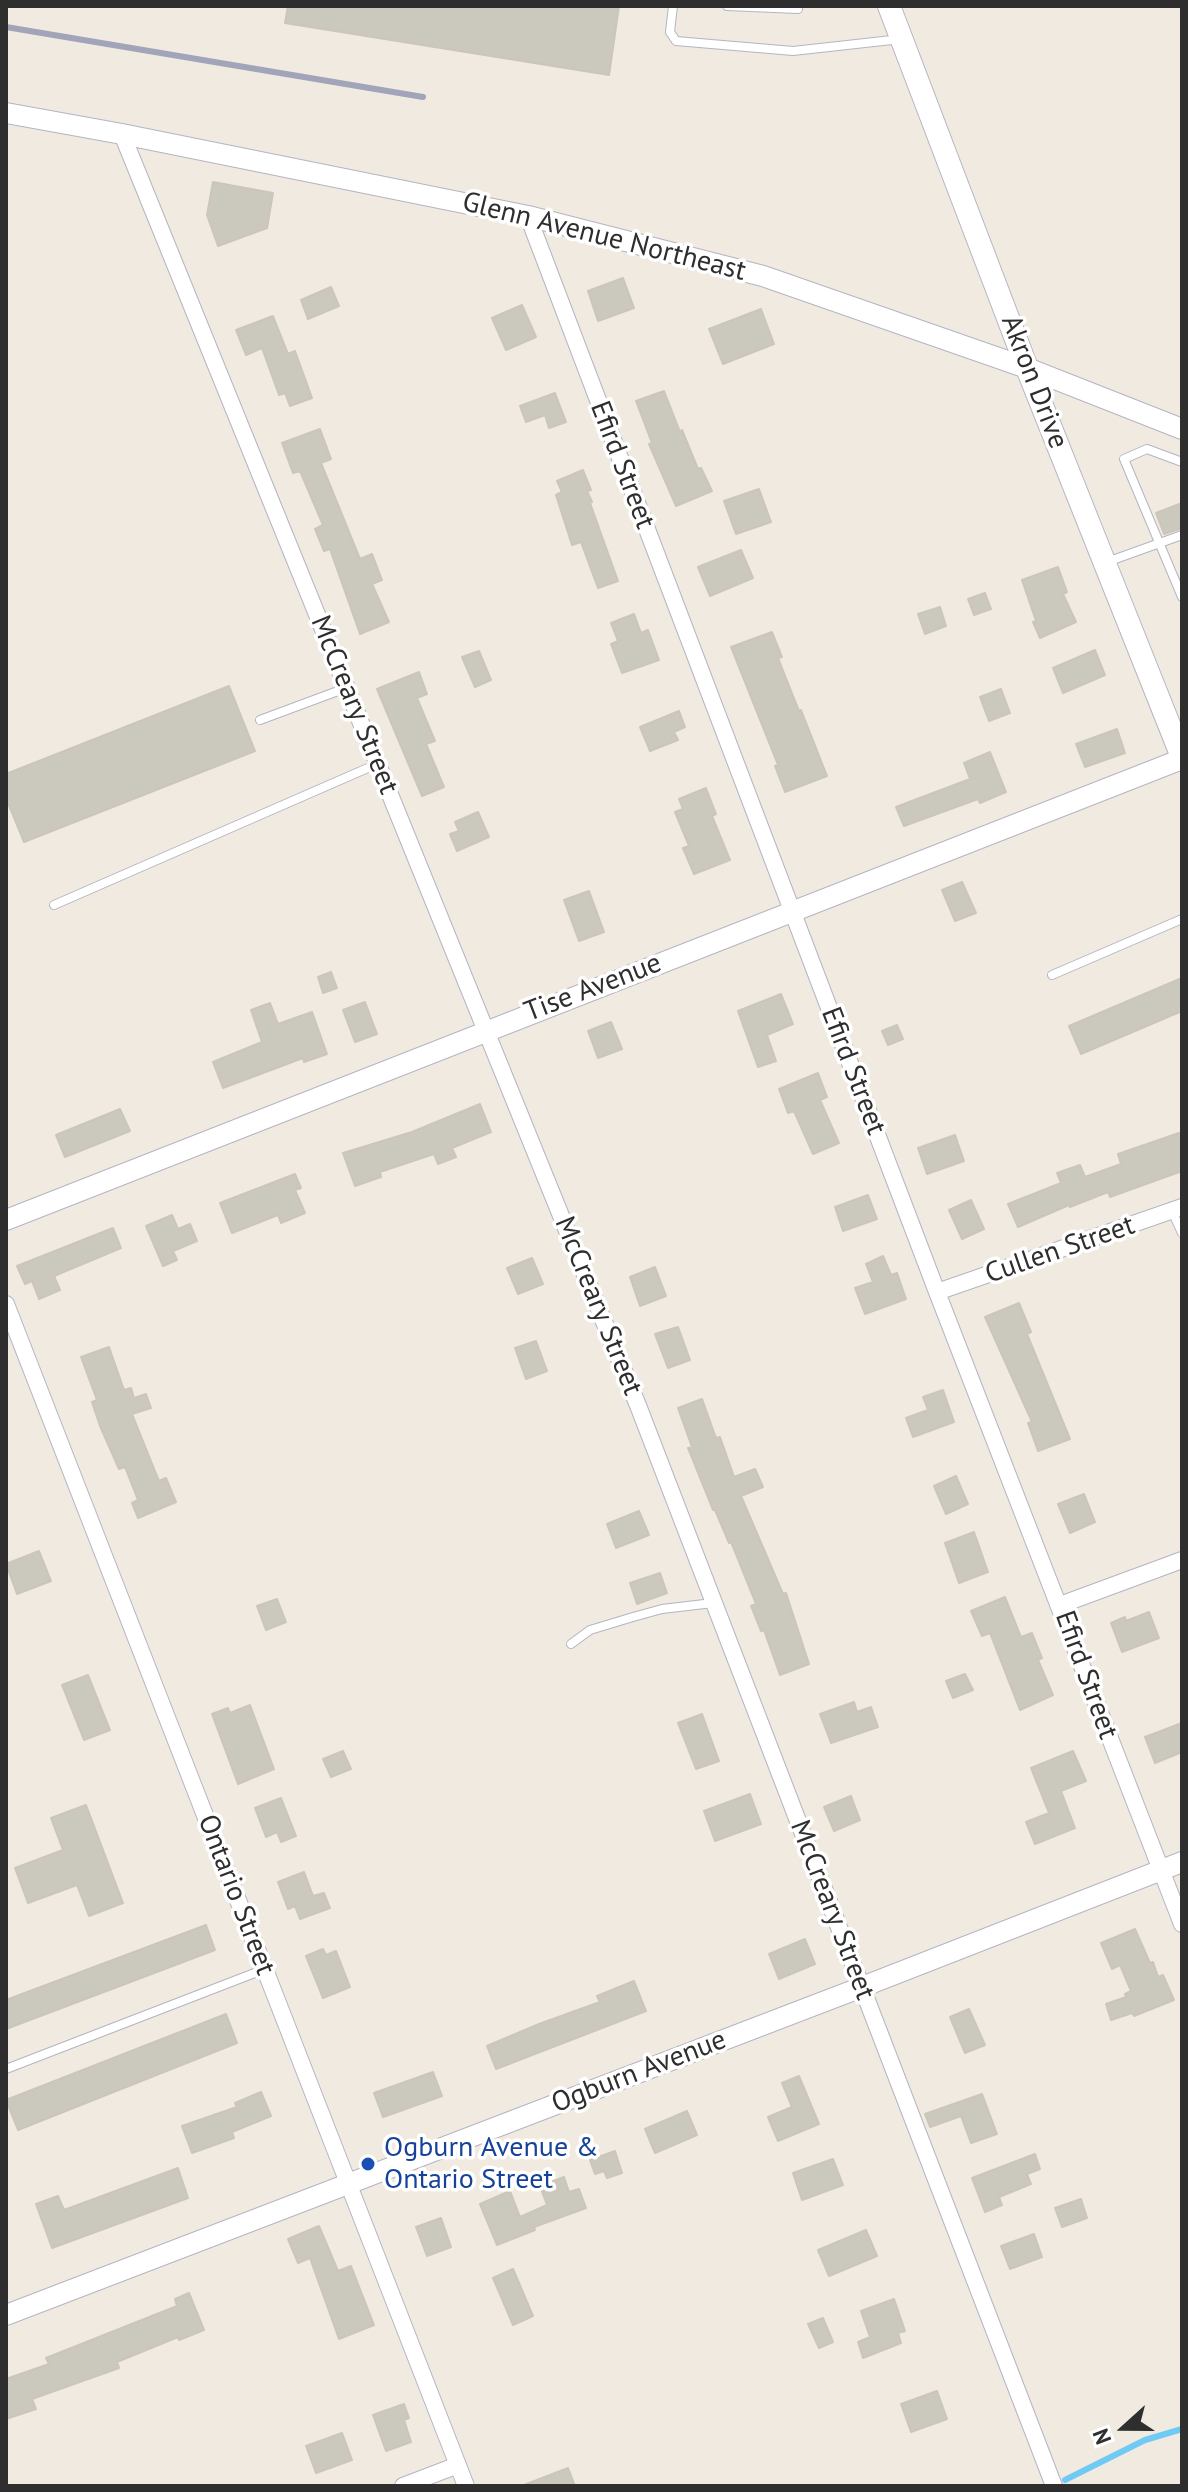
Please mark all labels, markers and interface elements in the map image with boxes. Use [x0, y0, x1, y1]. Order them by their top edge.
street label: Glenn Avenue Northeast [459, 186, 749, 288]
street label: Akron Drive [993, 311, 1075, 453]
street label: Efird Street [582, 397, 662, 533]
street label: McCreary Street [303, 611, 405, 799]
street label: Tise Avenue [520, 947, 666, 1029]
street label: Efird Street [813, 1003, 893, 1139]
street label: Cullen Street [981, 1209, 1139, 1291]
street label: McCreary Street [547, 1212, 649, 1400]
street label: Efird Street [1047, 1606, 1125, 1744]
street label: Ontario Street [190, 1810, 282, 1980]
street label: McCreary Street [782, 1816, 882, 2004]
street label: Ogburn Avenue [547, 2023, 731, 2121]
place label: Ogburn Avenue & Ontario Street [384, 2131, 598, 2197]
marker: Ogburn Avenue & Ontario Street [359, 2155, 377, 2173]
north arrow [1084, 2388, 1164, 2468]
text: N [1086, 2425, 1117, 2448]

